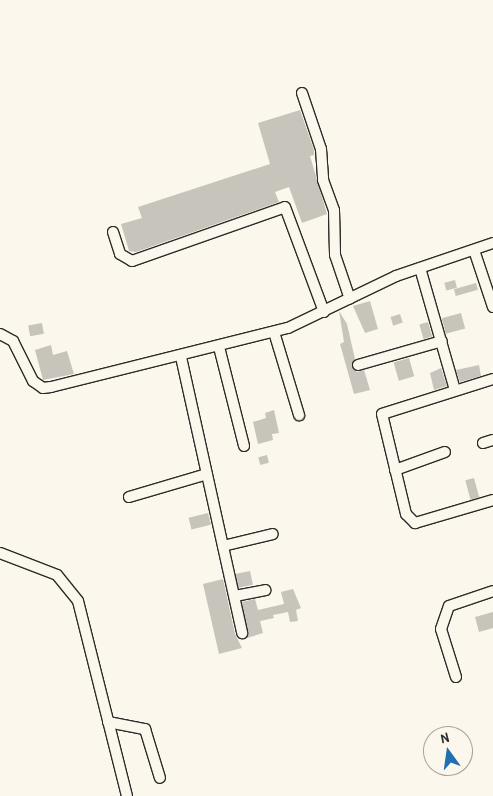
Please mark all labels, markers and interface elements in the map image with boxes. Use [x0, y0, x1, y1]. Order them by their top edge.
north arrow [423, 726, 473, 776]
text: N [439, 727, 450, 747]

